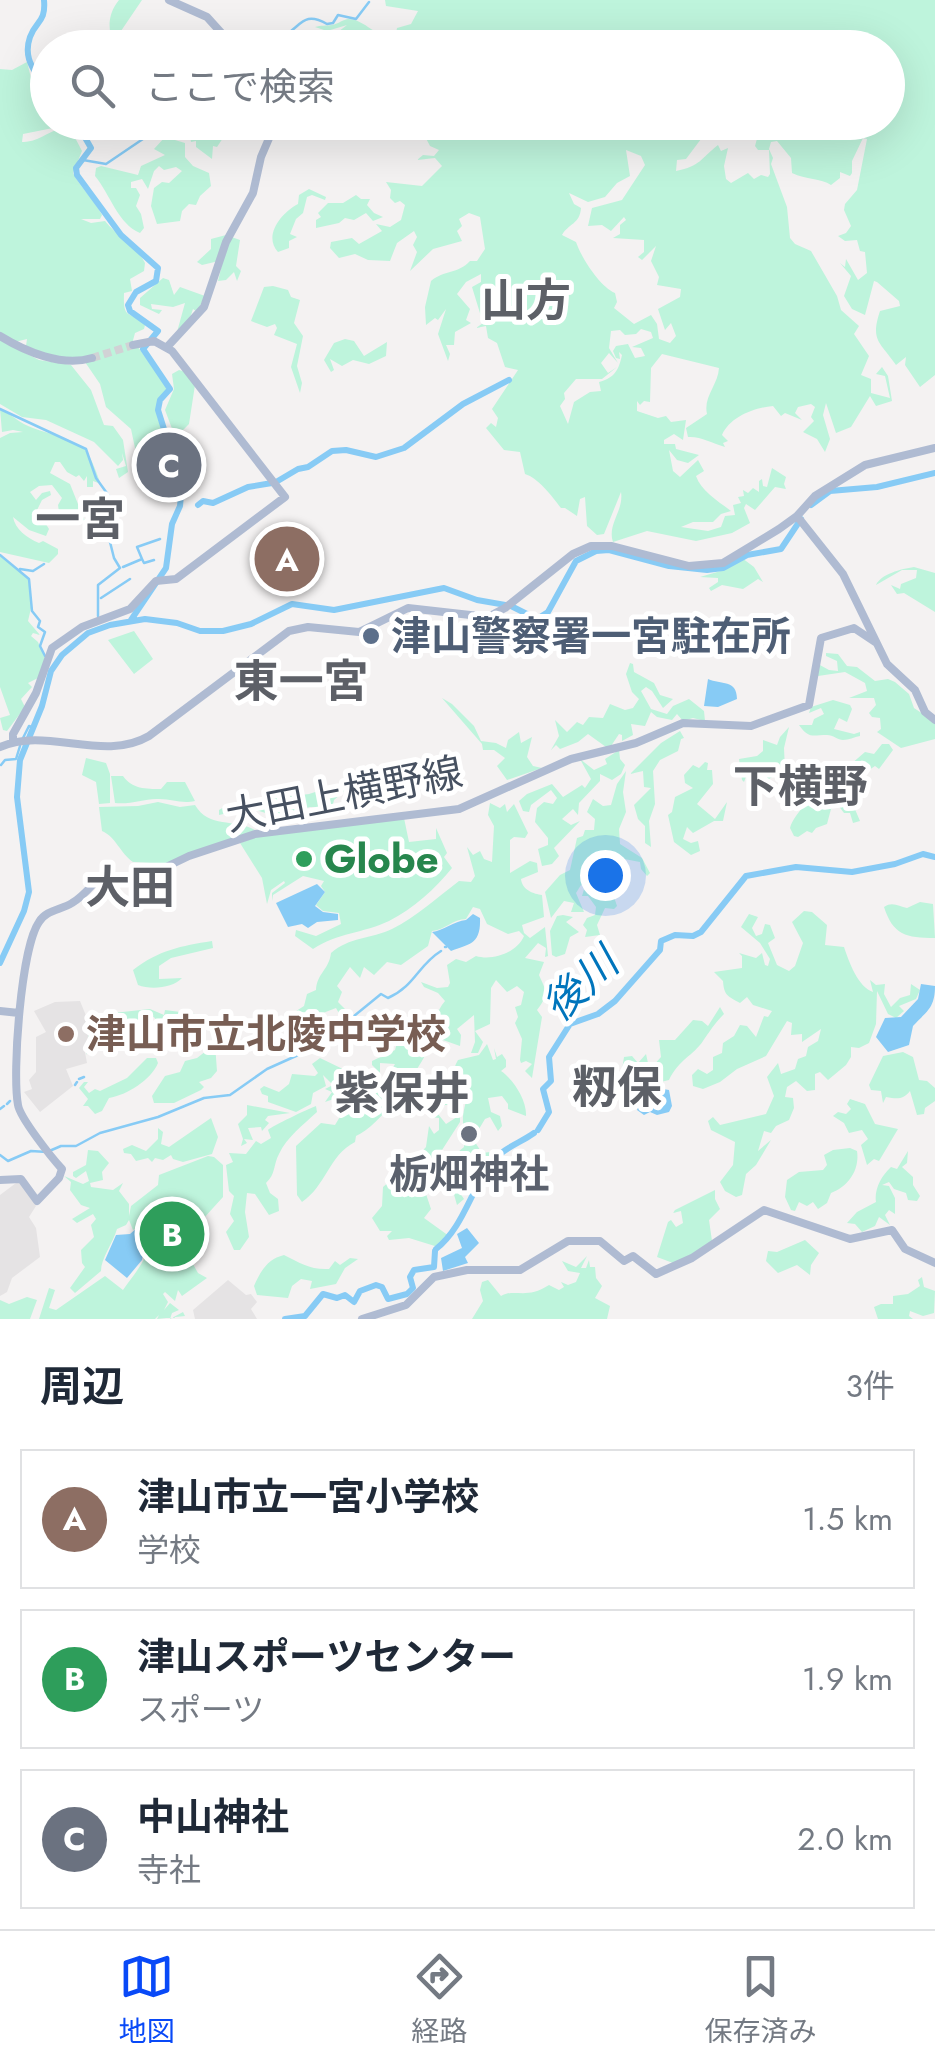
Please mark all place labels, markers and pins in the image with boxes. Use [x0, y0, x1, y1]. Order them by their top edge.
pin: C [136, 428, 202, 502]
pin: A [254, 522, 320, 596]
place label: 津山警察署一宮駐在所 [391, 607, 791, 665]
marker: 津山警察署一宮駐在所 [360, 625, 382, 647]
place label: Globe [324, 830, 439, 888]
marker: Globe [293, 848, 315, 870]
place label: 津山市立北陵中学校 [86, 1005, 446, 1063]
marker: 津山市立北陵中学校 [55, 1023, 77, 1045]
marker: 栃畑神社 [458, 1123, 480, 1145]
place label: 栃畑神社 [389, 1145, 549, 1203]
pin: B [140, 1196, 204, 1272]

